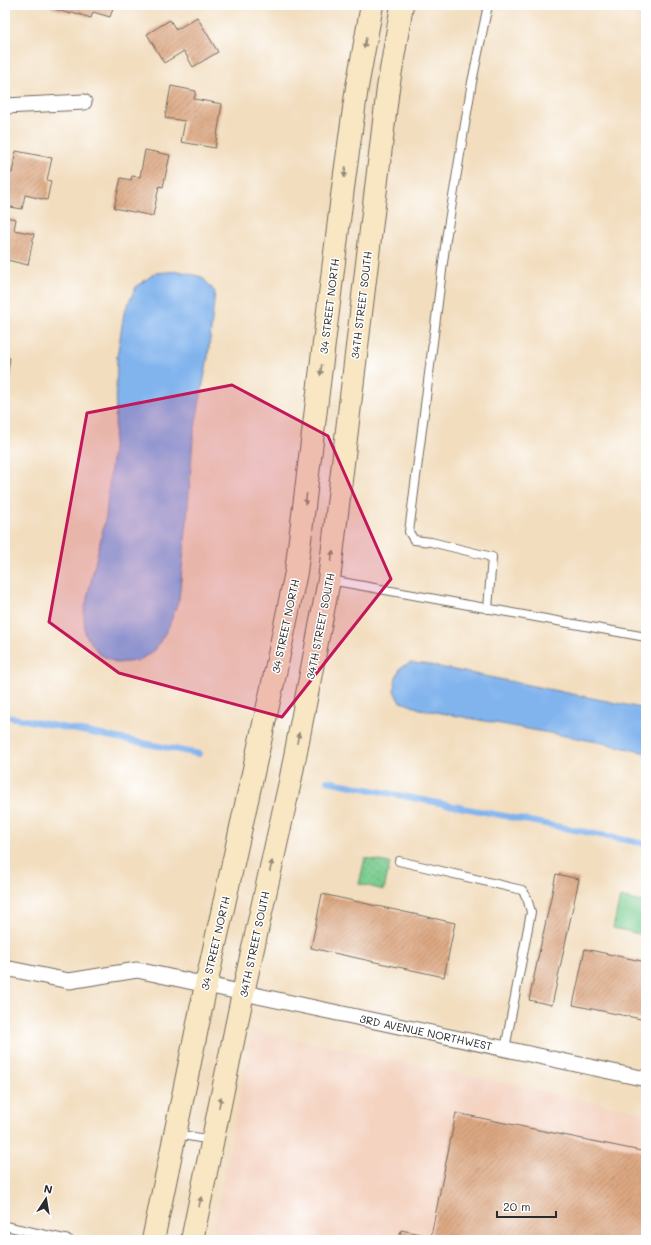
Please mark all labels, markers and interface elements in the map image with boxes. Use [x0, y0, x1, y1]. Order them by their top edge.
one-way arrow [362, 37, 368, 49]
one-way arrow [342, 166, 348, 178]
street label: 34TH STREET SOUTH [347, 250, 375, 360]
street label: 34 STREET NORTH [316, 257, 342, 355]
one-way arrow [318, 364, 324, 376]
one-way arrow [303, 493, 309, 505]
one-way arrow [329, 550, 335, 562]
street label: 34TH STREET SOUTH [302, 571, 338, 681]
street label: 34 STREET NORTH [268, 577, 302, 674]
one-way arrow [296, 732, 302, 745]
one-way arrow [269, 859, 275, 872]
street label: 34TH STREET SOUTH [235, 889, 273, 998]
street label: 34 STREET NORTH [197, 894, 233, 991]
street label: 3RD AVENUE NORTHWEST [358, 1011, 494, 1053]
one-way arrow [218, 1096, 224, 1108]
north arrow [26, 1179, 66, 1219]
text: N [43, 1181, 54, 1197]
scale bar [497, 1193, 556, 1219]
one-way arrow [197, 1196, 203, 1208]
text: 20 m [503, 1198, 531, 1214]

